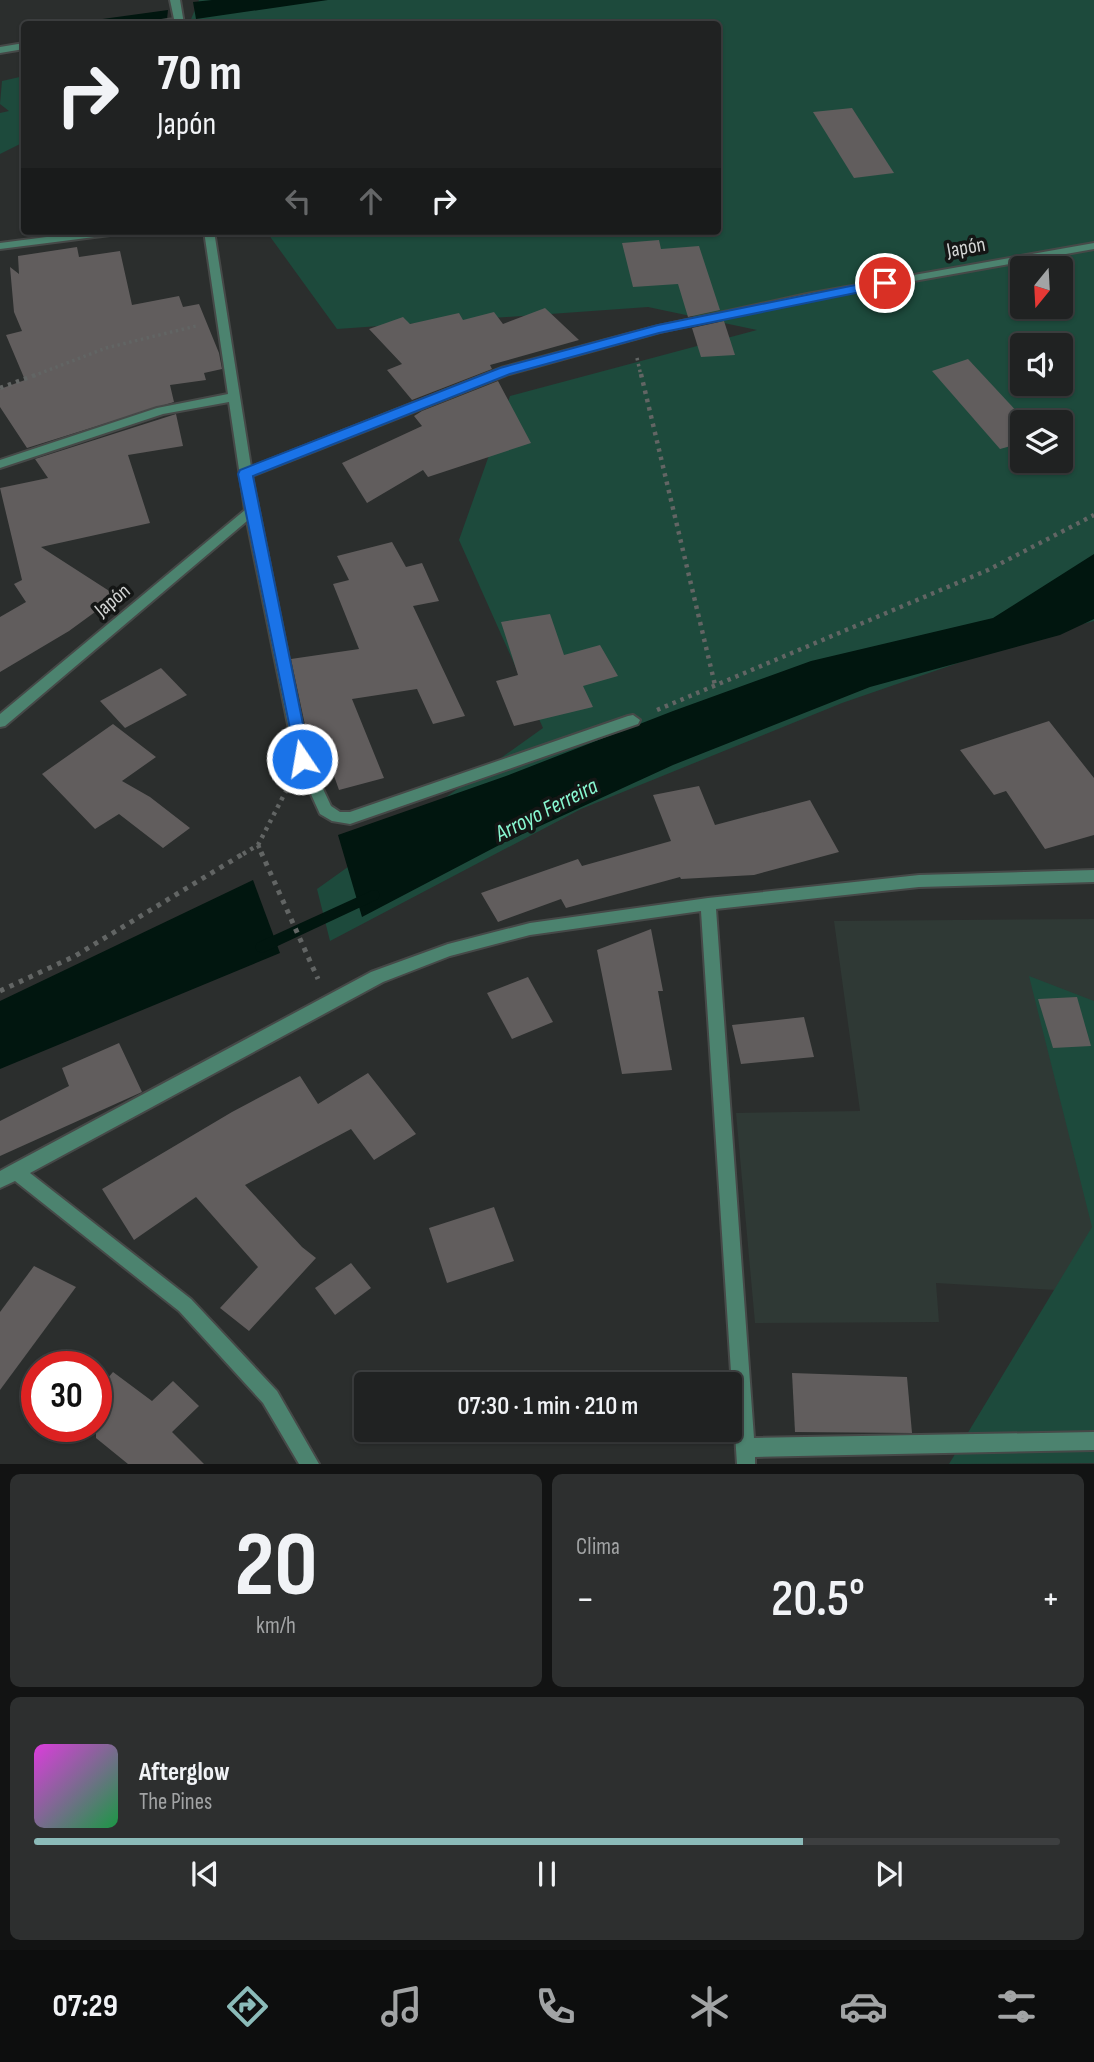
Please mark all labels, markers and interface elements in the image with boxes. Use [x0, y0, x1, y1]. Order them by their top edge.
text: 70 m [157, 45, 242, 104]
icon: right [42, 49, 133, 140]
text: Japón [157, 105, 216, 144]
icon: left [279, 182, 317, 220]
icon: ahead [352, 182, 390, 220]
icon: right [425, 182, 463, 220]
street label: Japón [944, 232, 987, 263]
pin [855, 253, 915, 313]
north arrow [1010, 256, 1073, 318]
map controls [1010, 256, 1073, 473]
icon: arrive [866, 264, 904, 302]
button: sound [1010, 333, 1073, 396]
button: layers [1010, 410, 1073, 473]
street label: Japón [89, 578, 135, 623]
position arrow [265, 722, 339, 796]
water label: Arroyo Ferreira [490, 772, 603, 848]
speed limit sign: 30 [21, 1351, 112, 1442]
text: 07:30 · 1 min · 210 m [458, 1391, 638, 1422]
text: 20 [234, 1512, 318, 1621]
text: Clima [576, 1533, 620, 1561]
text: 20.5° [771, 1568, 865, 1631]
text: − [576, 1577, 595, 1622]
text: + [1041, 1577, 1060, 1622]
text: km/h [256, 1612, 296, 1640]
text: Afterglow [139, 1757, 230, 1788]
text: The Pines [139, 1788, 212, 1816]
icon: previous [186, 1855, 224, 1893]
icon: pause [528, 1855, 566, 1893]
icon: next [870, 1855, 908, 1893]
icon: directions [223, 1982, 272, 2031]
icon: music [377, 1982, 426, 2031]
icon: phone [531, 1982, 580, 2031]
icon: climate [685, 1982, 734, 2031]
icon: car [839, 1982, 888, 2031]
icon: filters [992, 1982, 1041, 2031]
text: 07:29 [52, 1987, 118, 2026]

